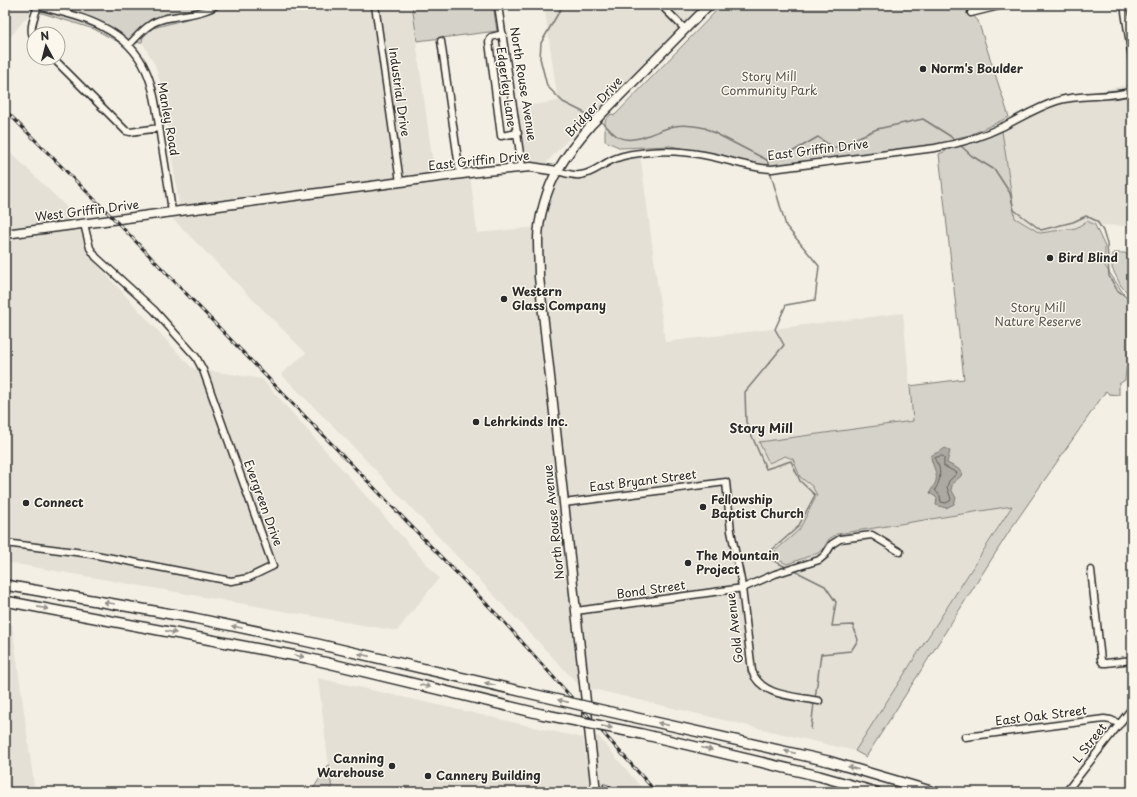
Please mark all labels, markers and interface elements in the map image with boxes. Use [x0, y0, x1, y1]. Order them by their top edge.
street label: North Rouse Avenue [506, 25, 542, 143]
north arrow [26, 26, 66, 66]
text: N [39, 27, 50, 45]
street label: Edgerley Lane [492, 45, 522, 129]
street label: Industrial Drive [385, 46, 415, 138]
place label: Norm's Boulder [931, 59, 1024, 77]
marker: Norm's Boulder [918, 64, 928, 74]
park label: Story Mill Community Park [721, 67, 817, 99]
street label: Bridger Drive [560, 72, 626, 141]
street label: Manley Road [154, 81, 184, 157]
street label: East Griffin Drive [766, 134, 870, 164]
street label: East Griffin Drive [427, 146, 531, 174]
street label: West Griffin Drive [34, 195, 140, 225]
place label: Bird Blind [1058, 248, 1118, 266]
marker: Bird Blind [1045, 253, 1055, 263]
place label: Western Glass Company [512, 282, 606, 314]
marker: Western Glass Company [499, 294, 509, 304]
park label: Story Mill Nature Reserve [995, 298, 1081, 330]
place label: Lehrkinds Inc. [484, 412, 568, 430]
marker: Lehrkinds Inc. [471, 417, 481, 427]
district label: Story Mill [729, 418, 793, 437]
street label: Evergreen Drive [240, 457, 288, 548]
street label: North Rouse Avenue [538, 463, 568, 580]
street label: East Bryant Street [588, 465, 698, 496]
place label: Fellowship Baptist Church [711, 490, 804, 522]
place label: Connect [34, 493, 84, 511]
marker: Connect [21, 498, 31, 508]
marker: Fellowship Baptist Church [698, 502, 708, 512]
place label: The Mountain Project [696, 546, 779, 578]
marker: The Mountain Project [683, 558, 693, 568]
street label: Bond Street [615, 575, 686, 603]
street label: Gold Avenue [721, 591, 747, 664]
one-way arrow [103, 600, 115, 606]
one-way arrow [37, 606, 49, 612]
one-way arrow [230, 624, 243, 630]
one-way arrow [165, 630, 177, 636]
one-way arrow [357, 652, 369, 658]
one-way arrow [293, 653, 305, 659]
one-way arrow [484, 681, 496, 687]
one-way arrow [420, 683, 432, 689]
one-way arrow [557, 698, 569, 704]
street label: East Oak Street [994, 700, 1088, 730]
street label: L Street [1068, 719, 1111, 766]
one-way arrow [657, 721, 669, 727]
one-way arrow [601, 724, 613, 730]
one-way arrow [701, 747, 713, 753]
place label: Canning Warehouse [317, 749, 384, 781]
one-way arrow [784, 749, 796, 755]
marker: Canning Warehouse [387, 761, 397, 771]
one-way arrow [847, 765, 859, 771]
place label: Cannery Building [436, 766, 540, 784]
marker: Cannery Building [423, 771, 433, 781]

